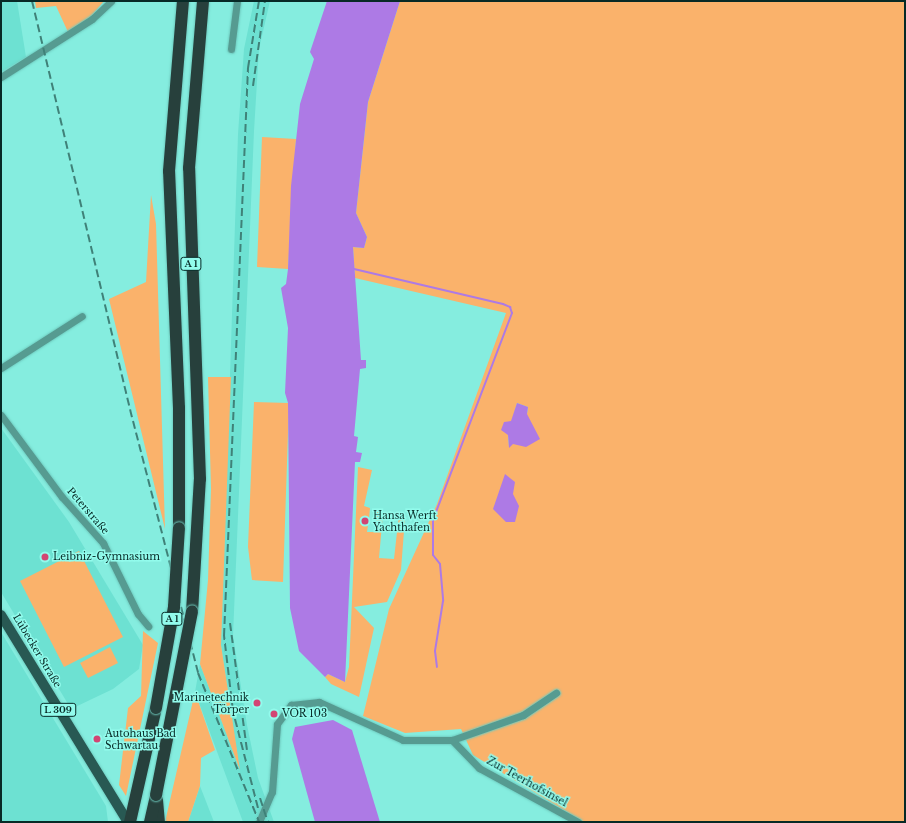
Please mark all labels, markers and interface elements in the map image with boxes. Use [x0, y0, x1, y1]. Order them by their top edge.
road number: A 1 [180, 257, 202, 271]
street label: Peterstraße [65, 485, 111, 537]
place label: Hansa Werft Yachthafen [373, 509, 437, 532]
marker: Hansa Werft Yachthafen [360, 516, 370, 526]
place label: Leibniz-Gymnasium [53, 551, 160, 563]
marker: Leibniz-Gymnasium [40, 552, 50, 562]
street label: Lübecker Straße [10, 612, 64, 690]
road number: A 1 [161, 612, 183, 626]
place label: Marinetechnik Törper [174, 691, 249, 714]
marker: Marinetechnik Törper [252, 698, 262, 708]
road number: L 309 [40, 703, 76, 717]
place label: VOR 103 [282, 708, 327, 720]
marker: VOR 103 [269, 709, 279, 719]
place label: Autohaus Bad Schwartau [105, 727, 176, 750]
marker: Autohaus Bad Schwartau [92, 734, 102, 744]
street label: Zur Teerhofsinsel [484, 755, 570, 809]

